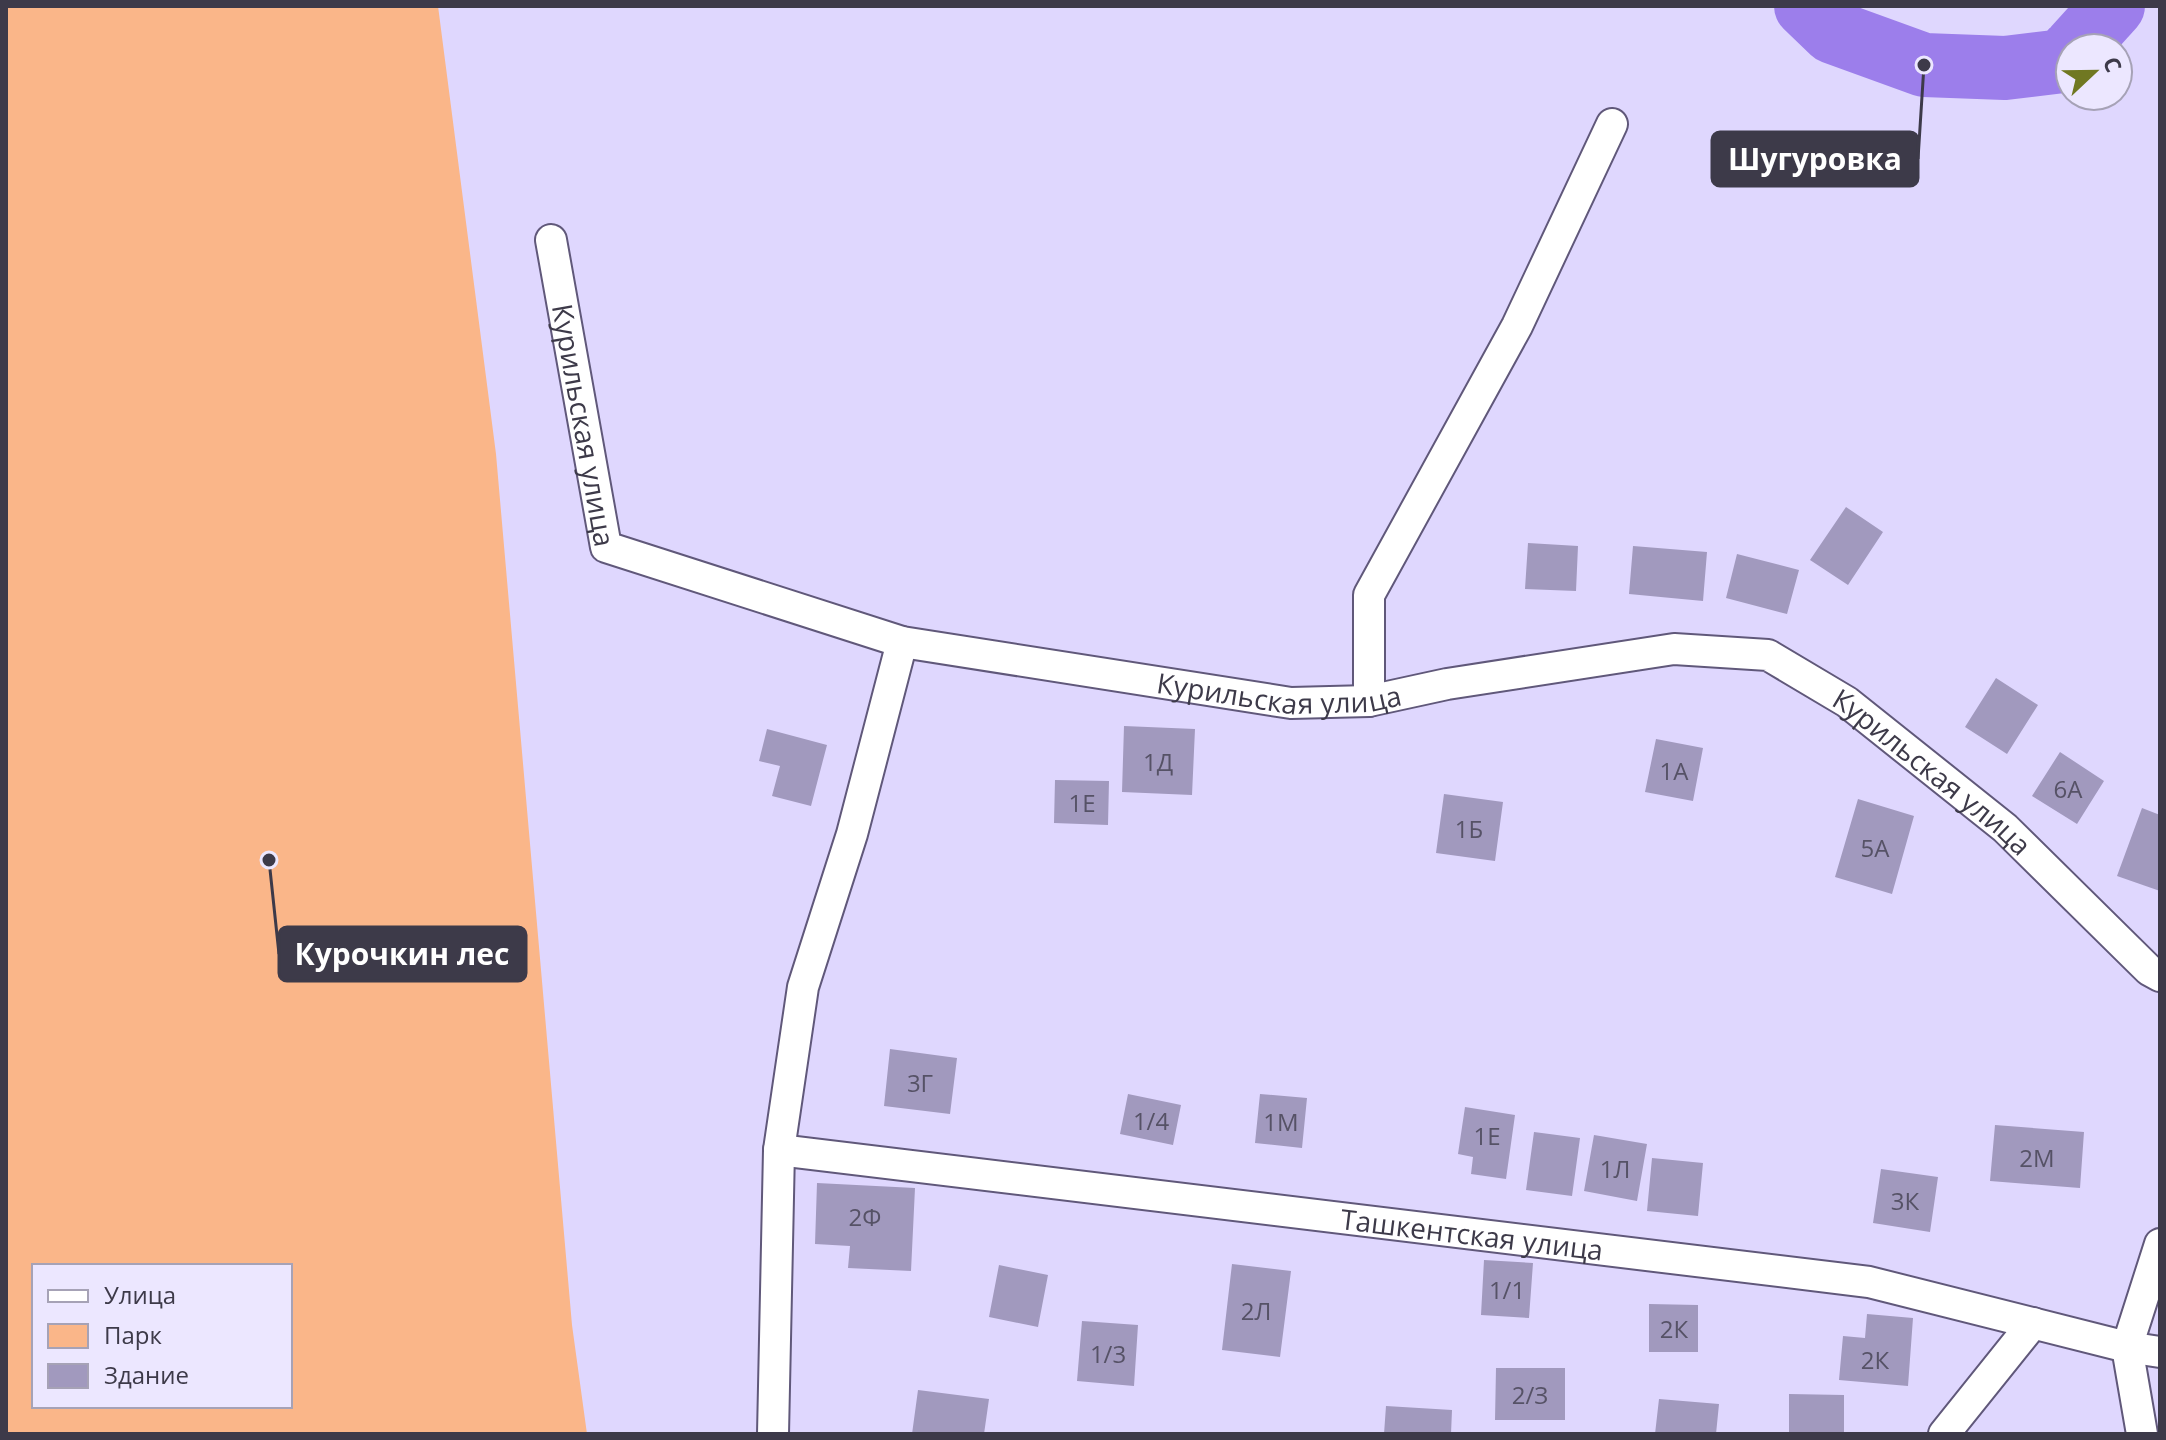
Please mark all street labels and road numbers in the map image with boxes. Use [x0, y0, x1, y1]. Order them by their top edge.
street label: Курильская улица [544, 301, 625, 549]
street label: Курильская улица [1154, 663, 1405, 723]
street label: Курильская улица [1826, 679, 2040, 863]
street label: Ташкентская улица [1338, 1199, 1605, 1269]

